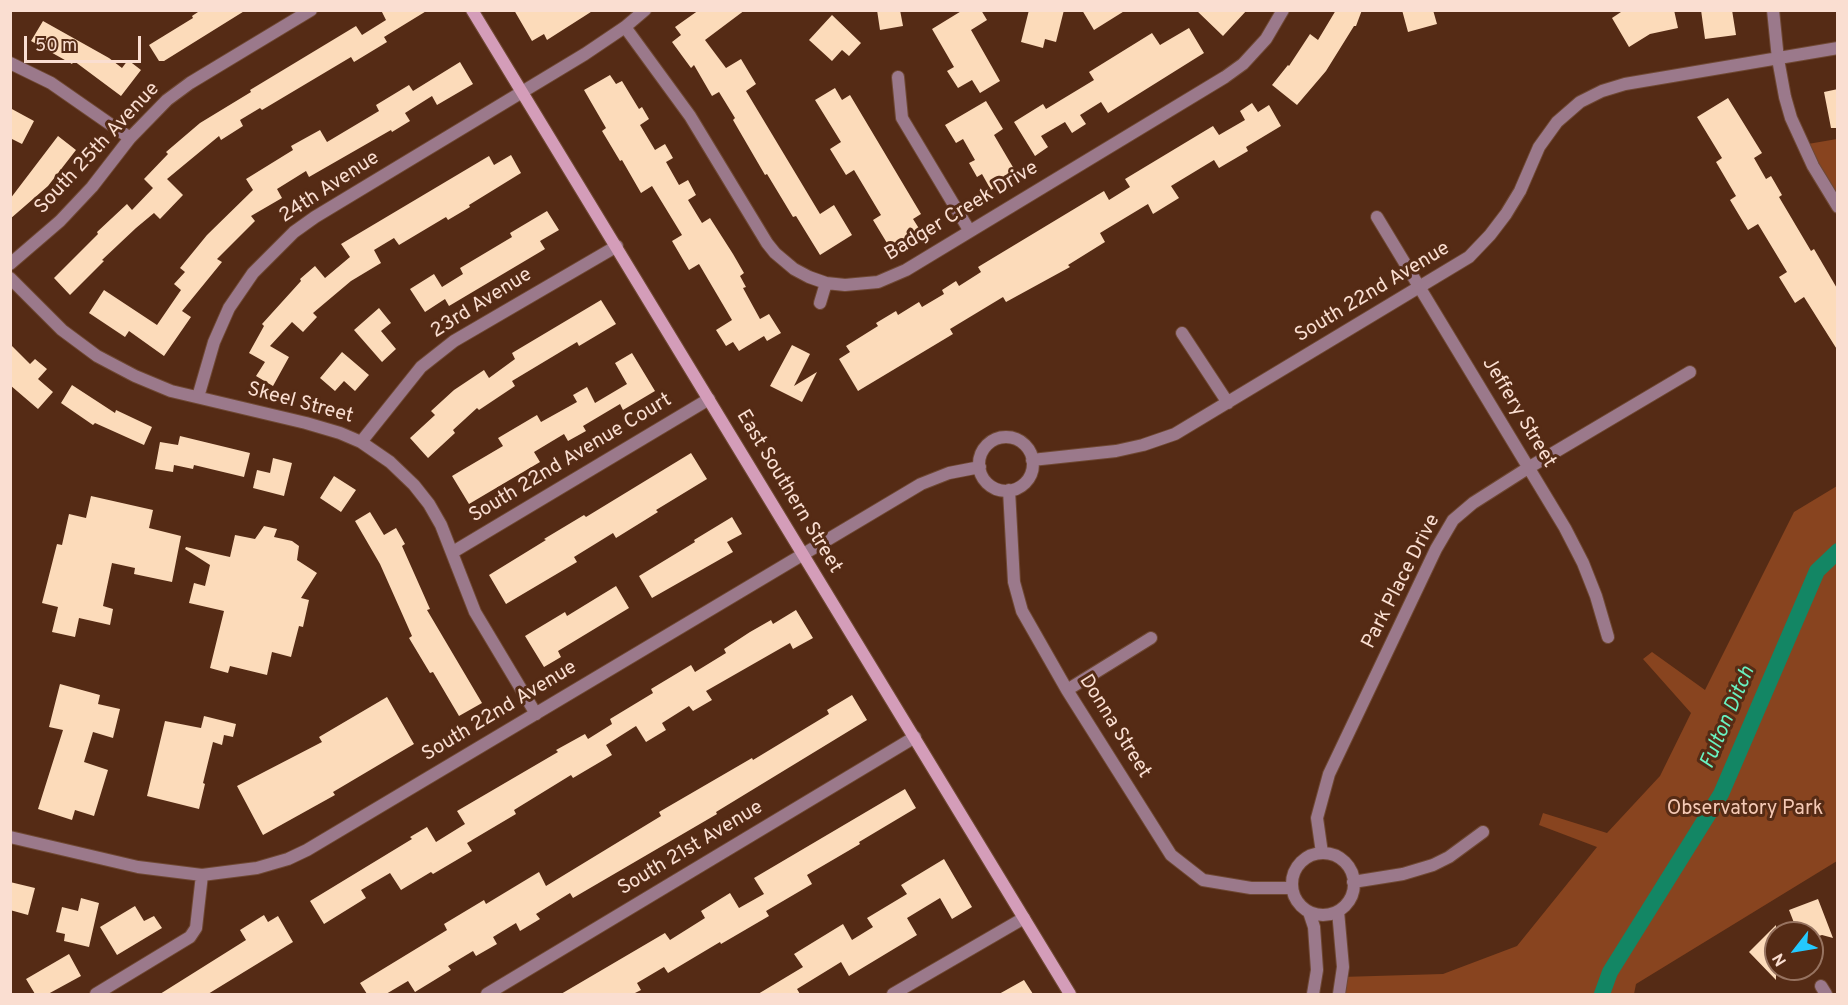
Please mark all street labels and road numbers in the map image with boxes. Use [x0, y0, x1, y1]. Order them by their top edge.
street label: South 25th Avenue [31, 78, 165, 220]
street label: 24th Avenue [275, 147, 385, 229]
street label: Badger Creek Drive [881, 157, 1043, 267]
street label: South 22nd Avenue [1291, 237, 1455, 349]
street label: 23rd Avenue [427, 264, 537, 344]
street label: Jeffery Street [1476, 353, 1560, 473]
street label: Skeel Street [244, 378, 356, 430]
street label: South 22nd Avenue Court [465, 389, 677, 529]
street label: East Southern Street [730, 406, 846, 578]
street label: Park Place Drive [1358, 511, 1446, 653]
street label: South 22nd Avenue [418, 656, 582, 768]
street label: Donna Street [1073, 671, 1155, 783]
street label: South 21st Avenue [614, 796, 768, 902]

